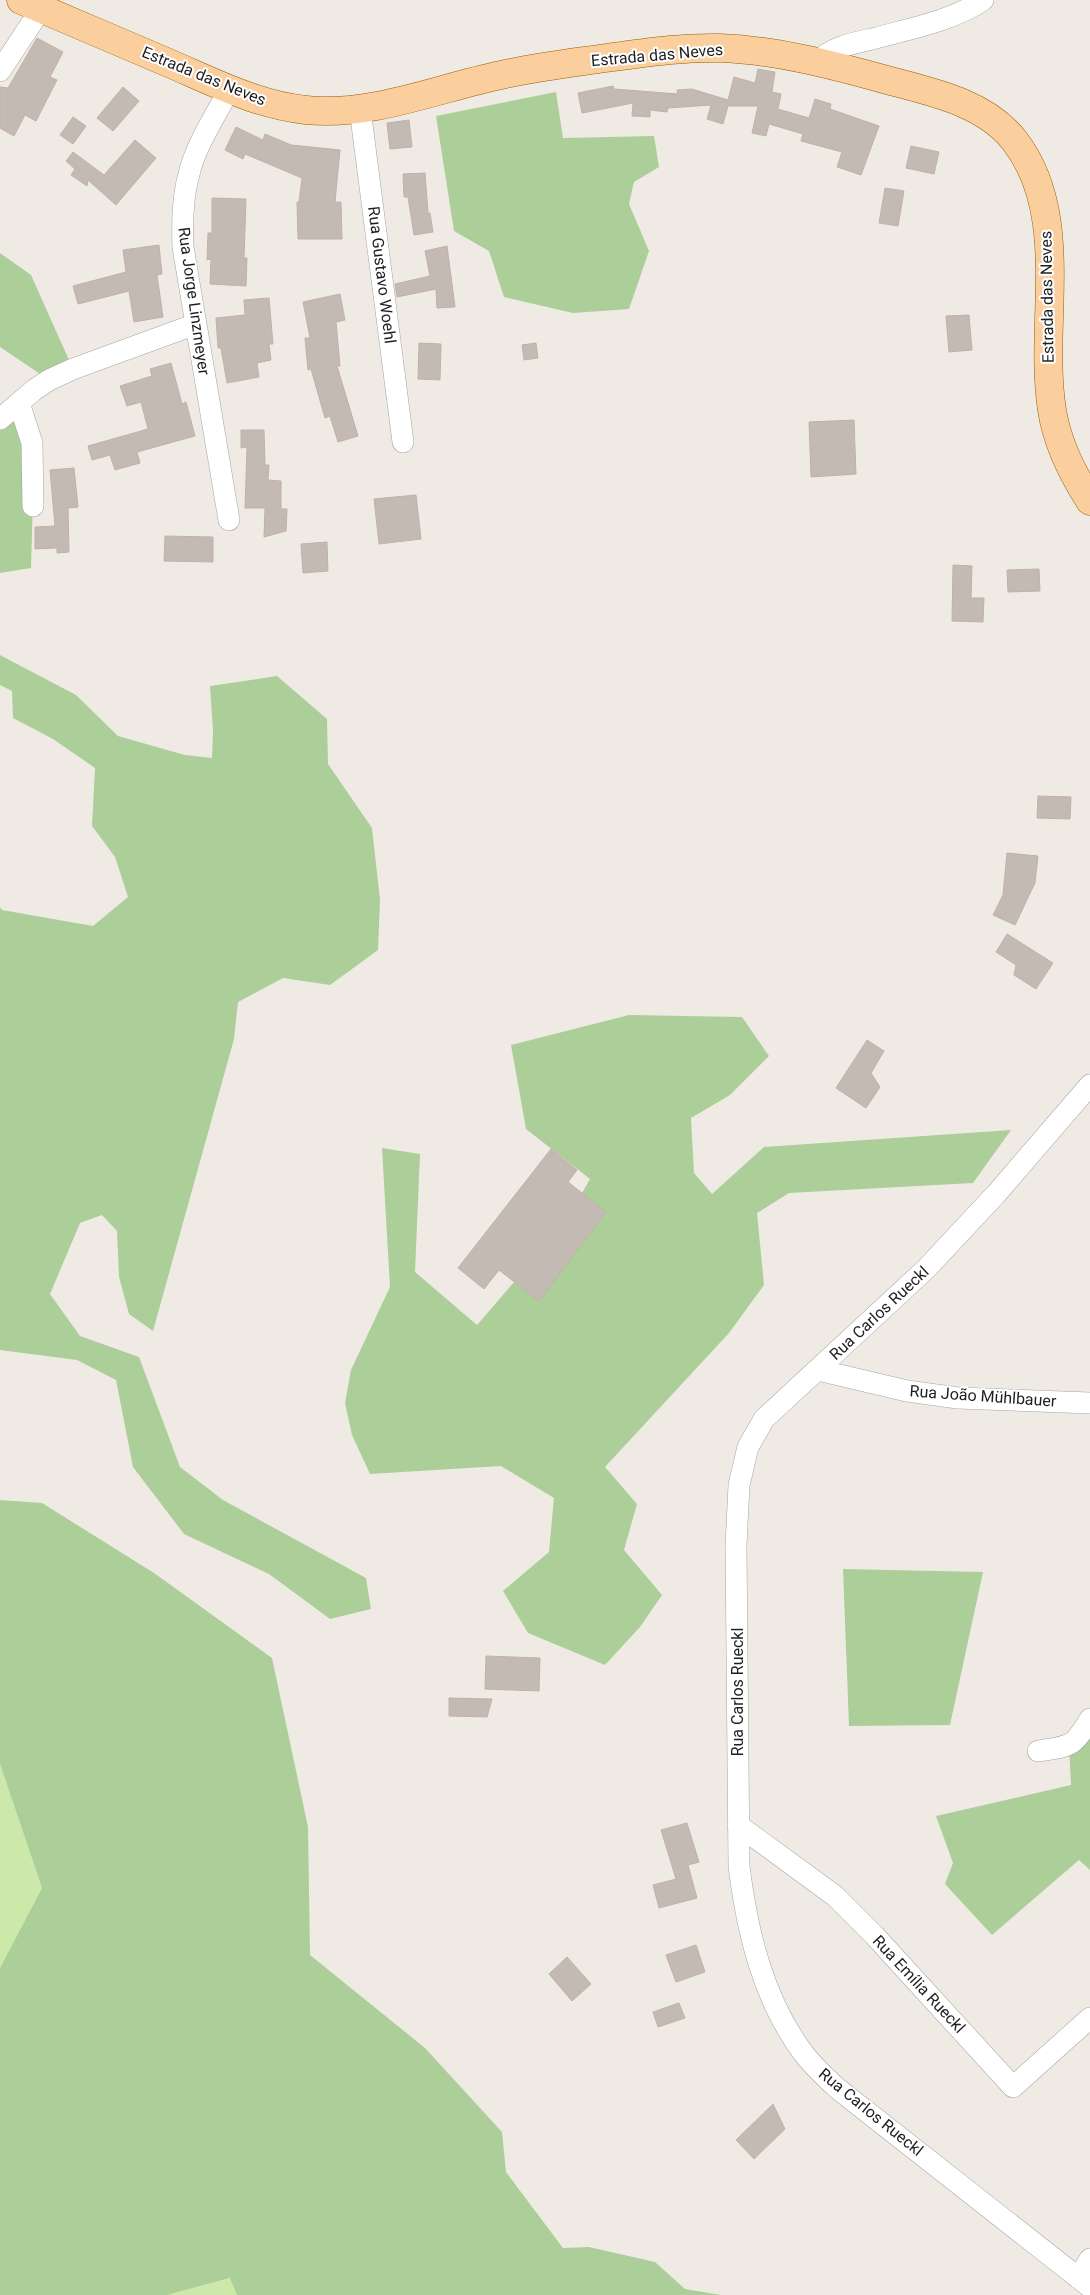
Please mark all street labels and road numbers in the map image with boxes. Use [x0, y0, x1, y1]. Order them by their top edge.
street label: Estrada das Neves [590, 40, 724, 70]
street label: Estrada das Neves [139, 42, 269, 110]
street label: Rua Gustavo Woehl [364, 205, 400, 345]
street label: Rua Jorge Linzmeyer [174, 226, 214, 377]
street label: Estrada das Neves [1036, 231, 1058, 363]
street label: Rua Carlos Rueckl [825, 1262, 933, 1364]
street label: Rua João Mühlbauer [909, 1381, 1058, 1411]
street label: Rua Carlos Rueckl [728, 1628, 747, 1756]
street label: Rua Emília Rueckl [869, 1931, 969, 2037]
street label: Rua Carlos Rueckl [815, 2064, 927, 2160]

